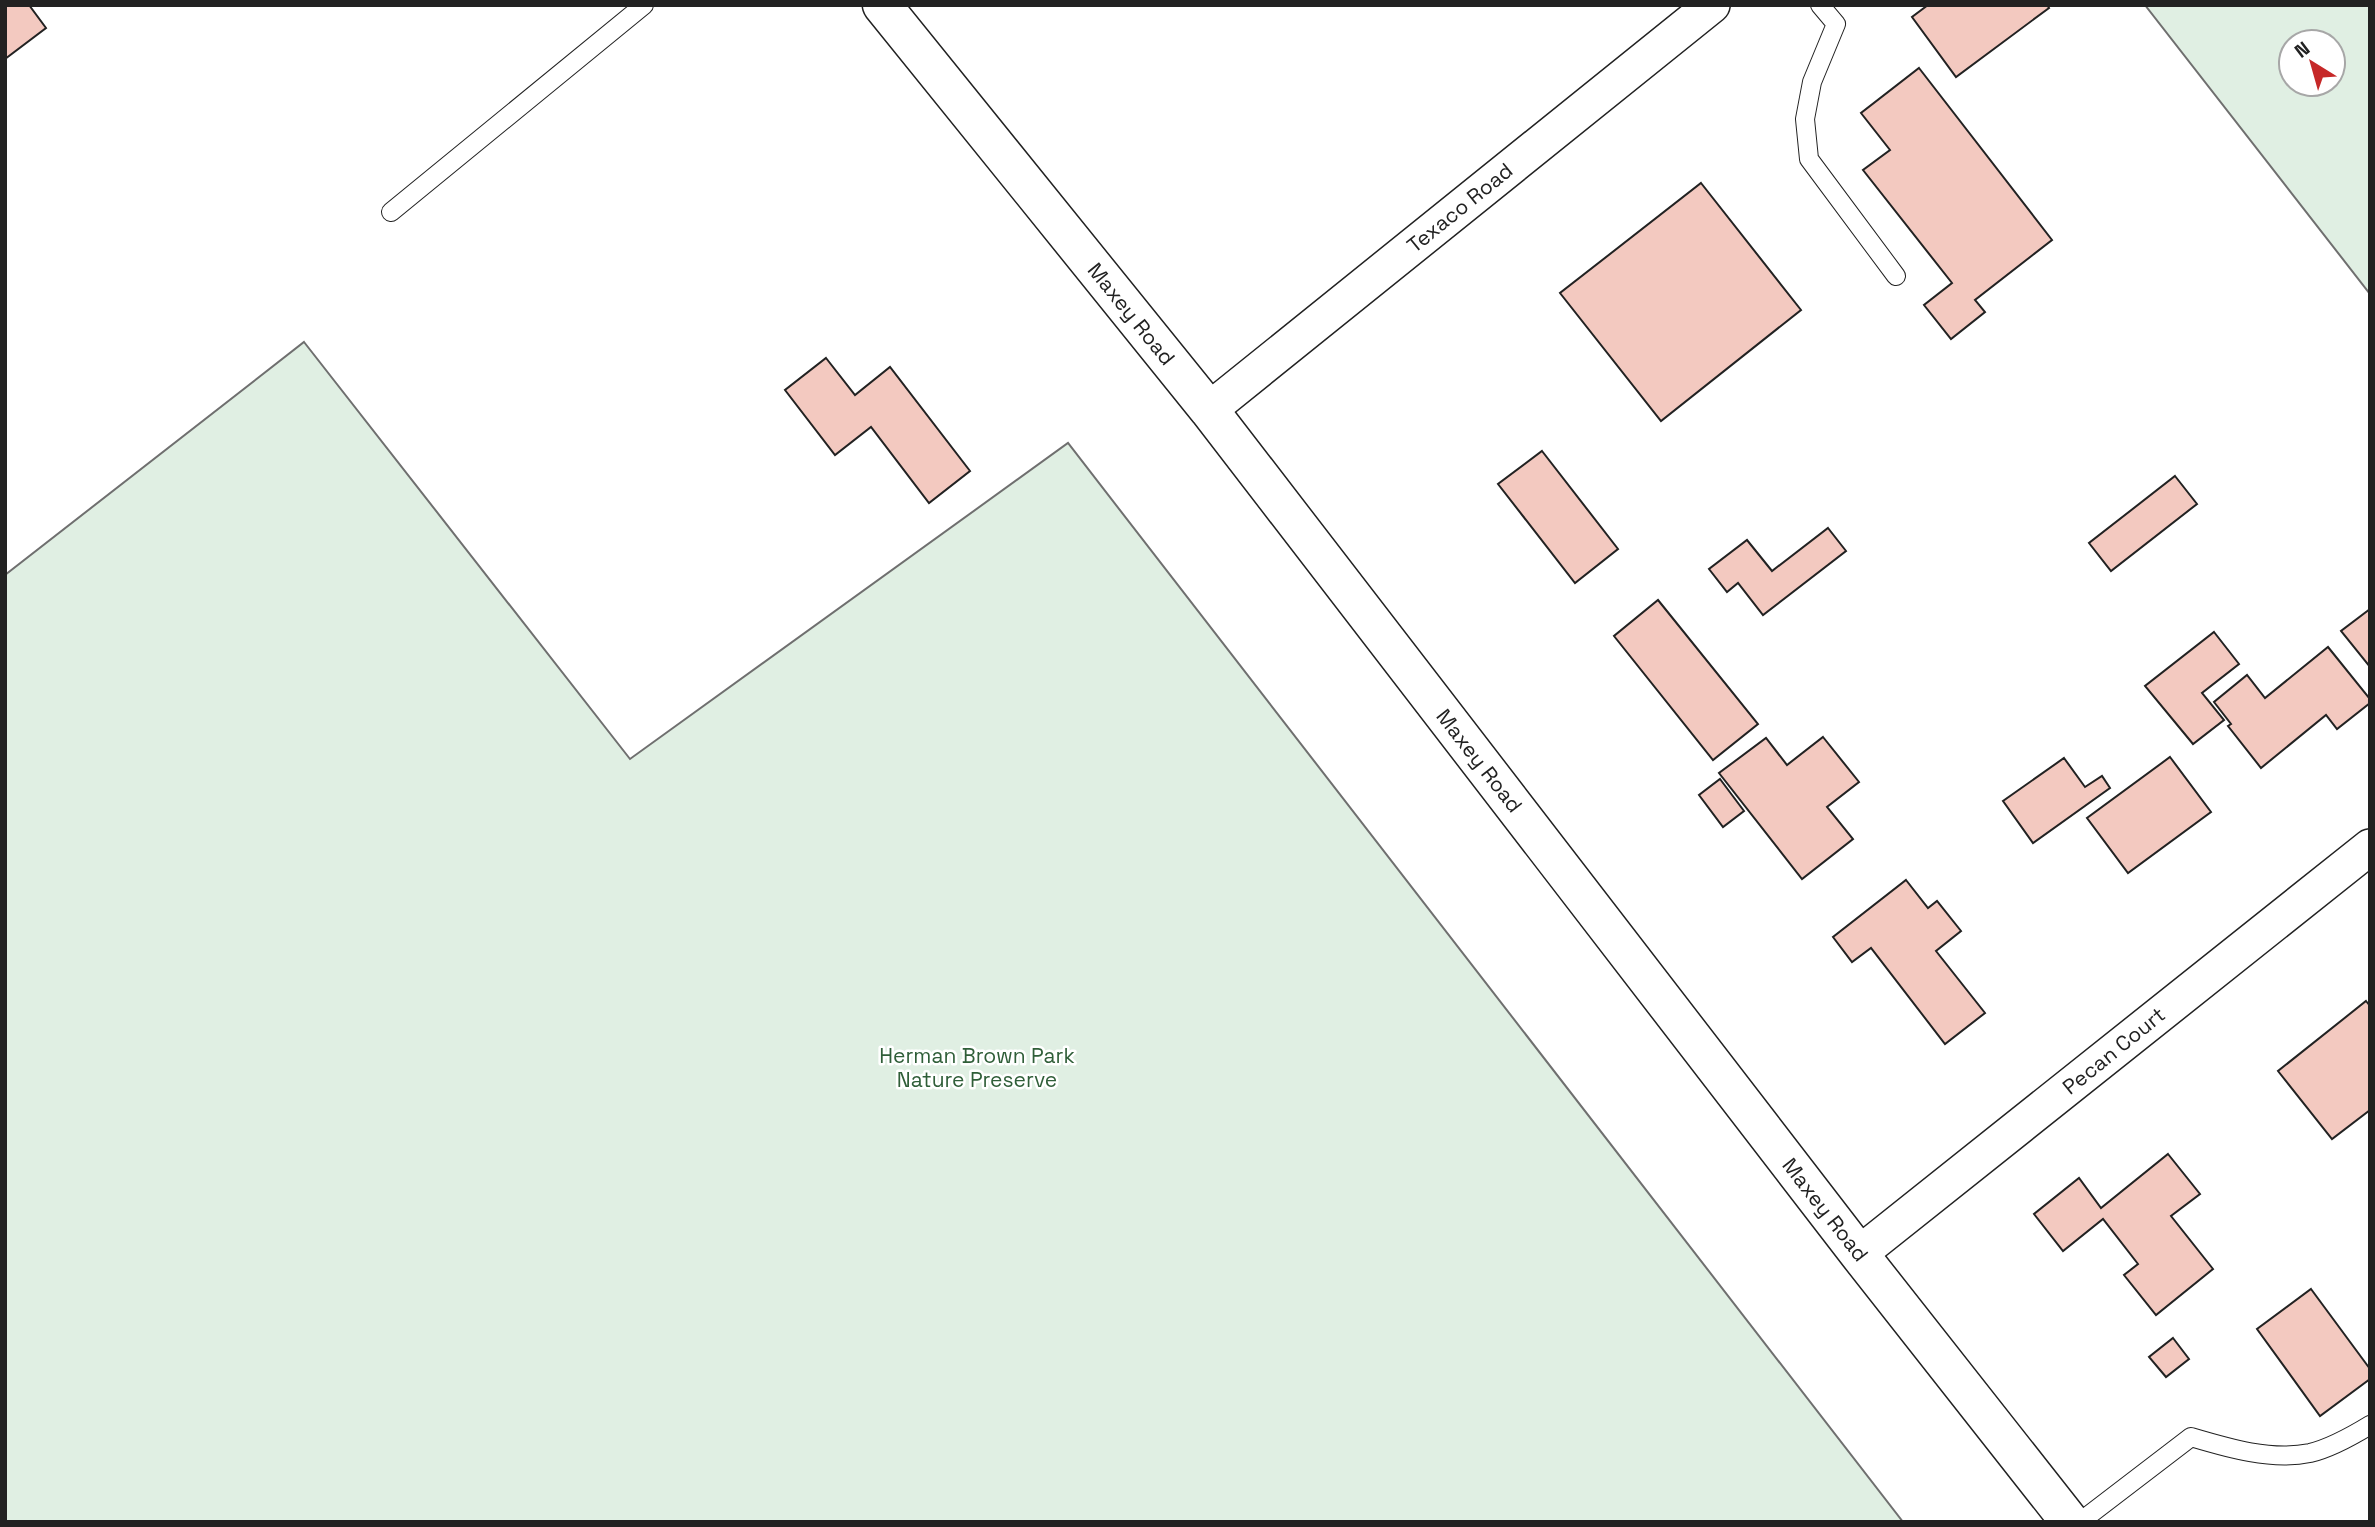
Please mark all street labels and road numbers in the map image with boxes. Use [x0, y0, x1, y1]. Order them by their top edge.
street label: Texaco Road [1401, 157, 1518, 259]
street label: Maxey Road [1082, 257, 1181, 370]
street label: Maxey Road [1431, 703, 1528, 818]
street label: Pecan Court [2057, 1001, 2171, 1100]
street label: Maxey Road [1777, 1152, 1874, 1267]

